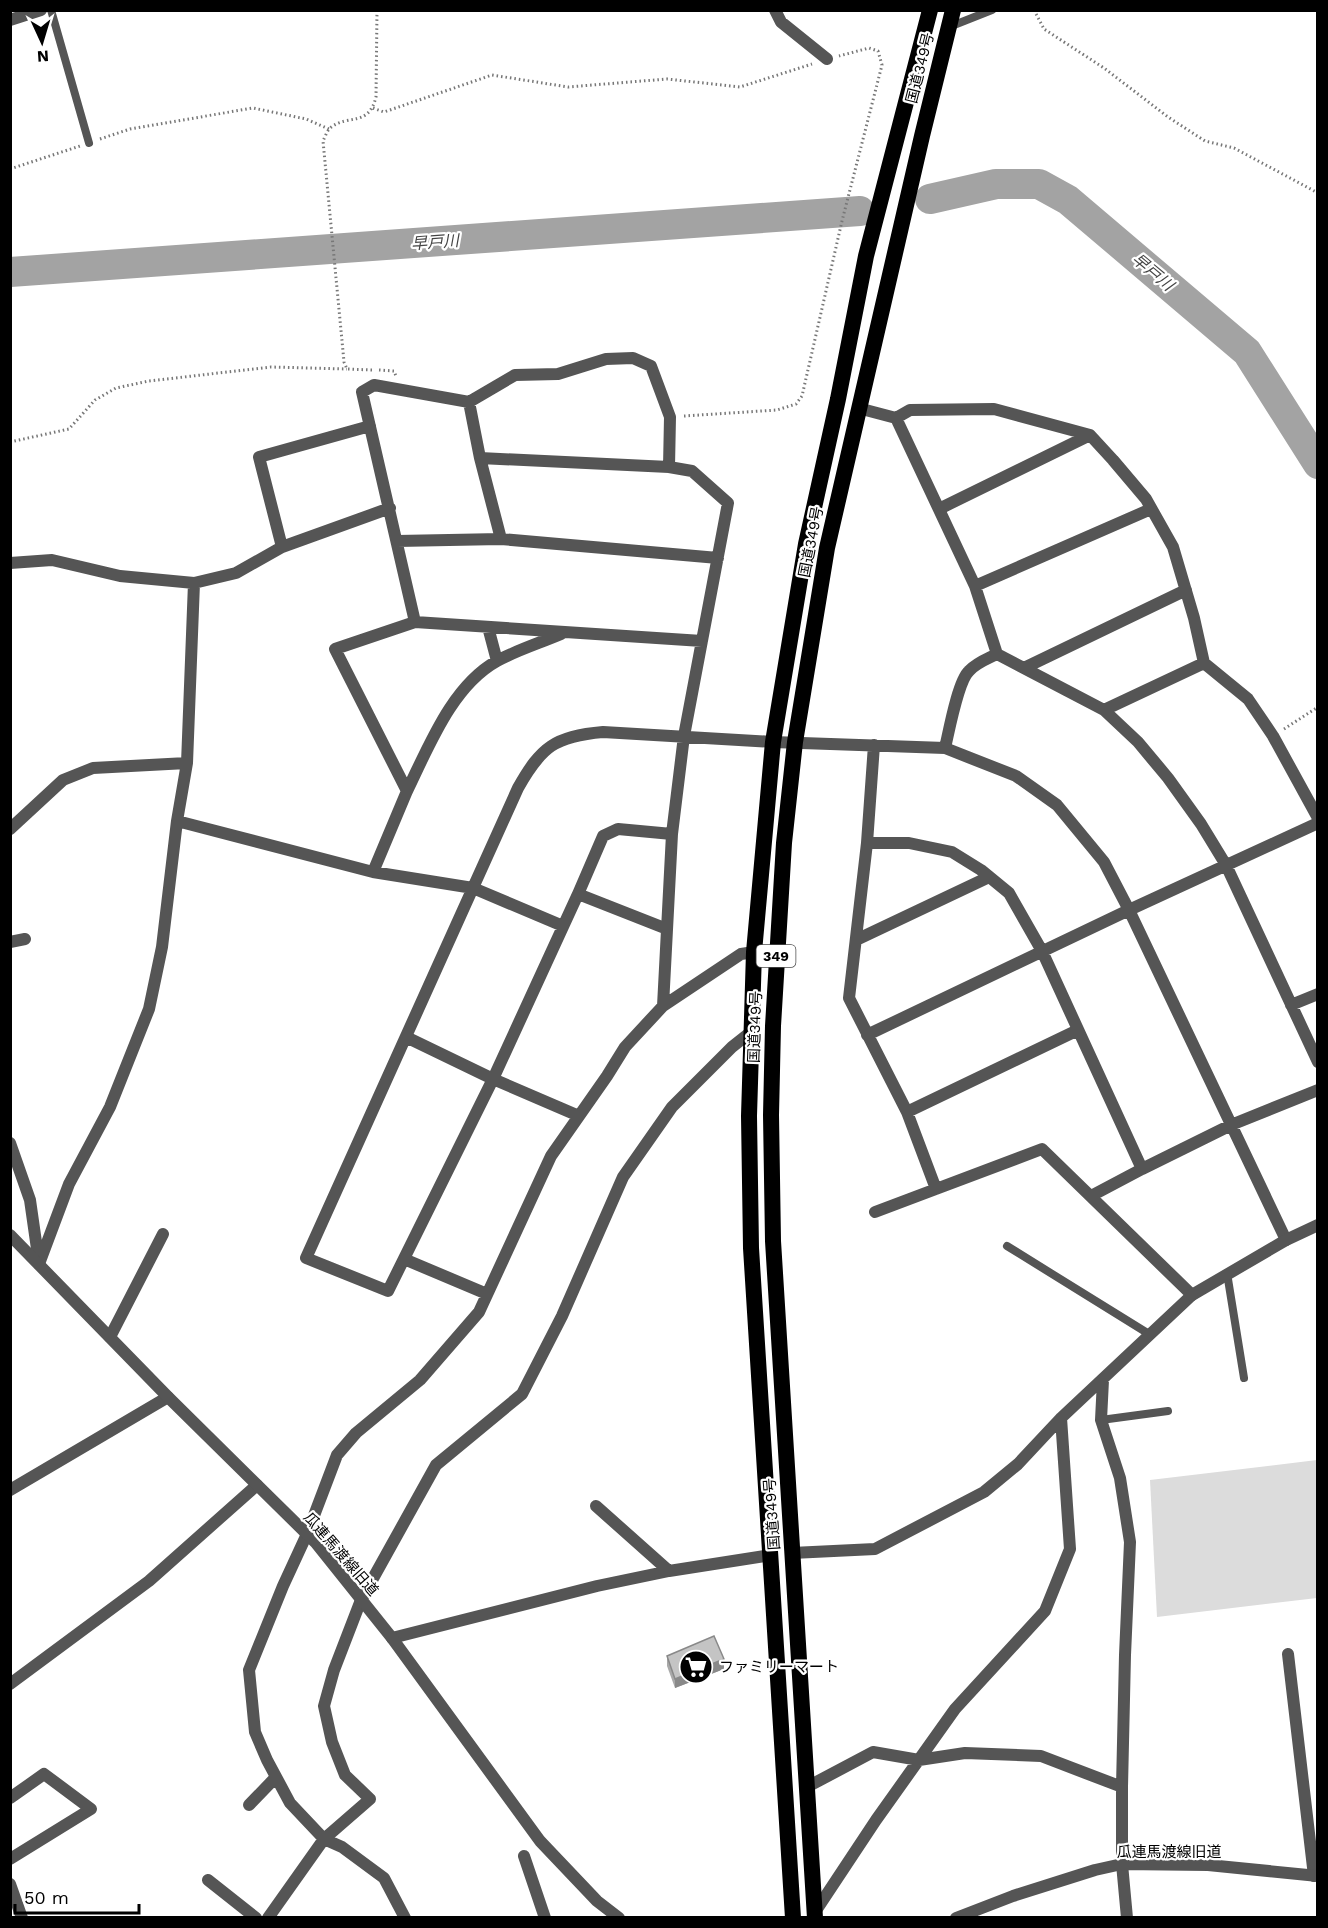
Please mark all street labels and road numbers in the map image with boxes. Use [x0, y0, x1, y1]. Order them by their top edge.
street label: 国道349号 [903, 31, 937, 105]
street label: 国道349号 [795, 505, 827, 579]
road number: 349 [756, 945, 796, 967]
street label: 国道349号 [745, 991, 765, 1063]
street label: 国道349号 [761, 1477, 783, 1551]
street label: 瓜連馬渡線旧道 [300, 1508, 382, 1600]
street label: 瓜連馬渡線旧道 [1116, 1843, 1222, 1861]

